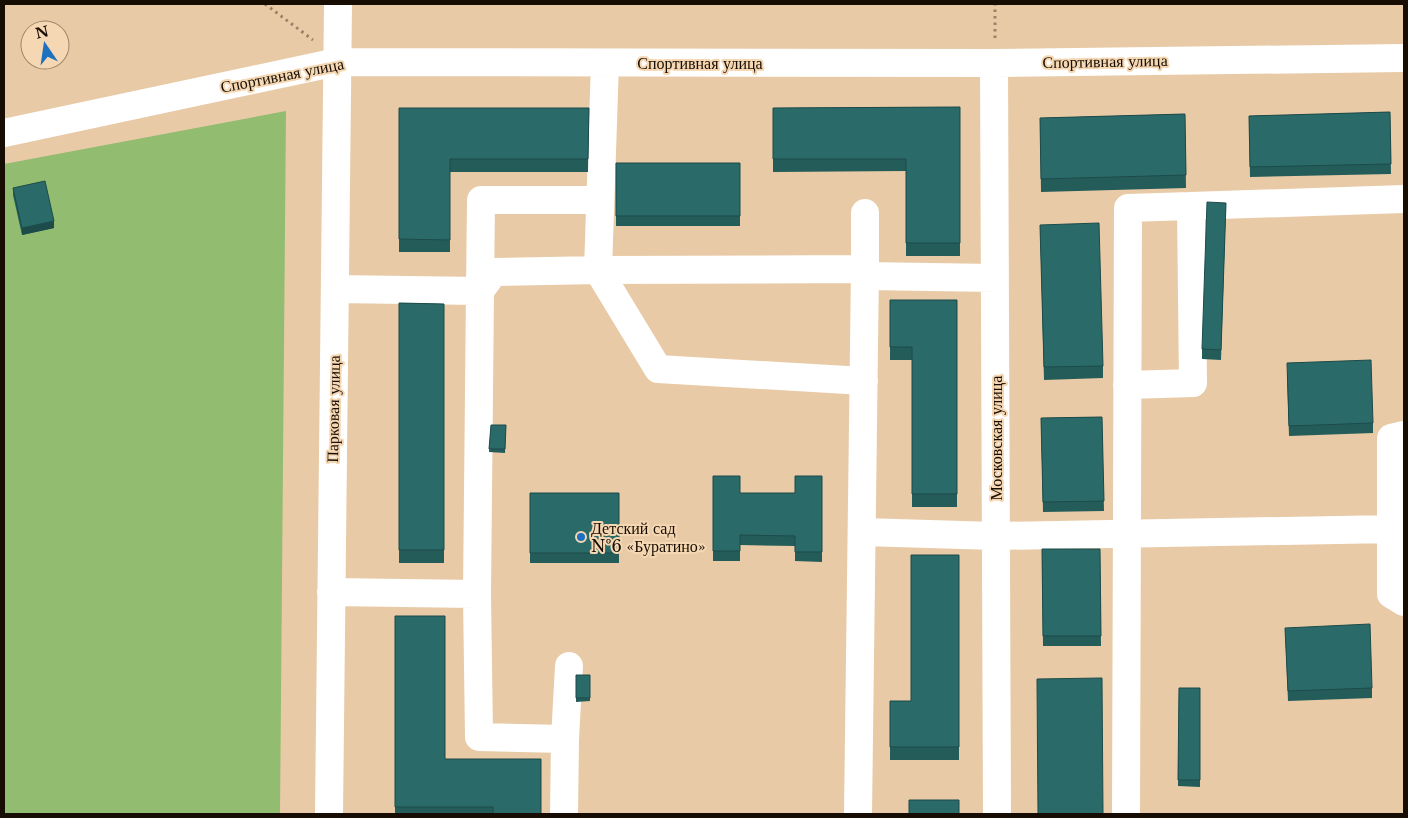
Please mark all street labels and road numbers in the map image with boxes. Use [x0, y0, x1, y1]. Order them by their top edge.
street label: Спортивная улица [1042, 50, 1168, 72]
street label: Спортивная улица [219, 53, 345, 97]
street label: Спортивная улица [637, 53, 763, 73]
street label: Парковая улица [322, 355, 344, 463]
street label: Московская улица [986, 376, 1006, 500]

